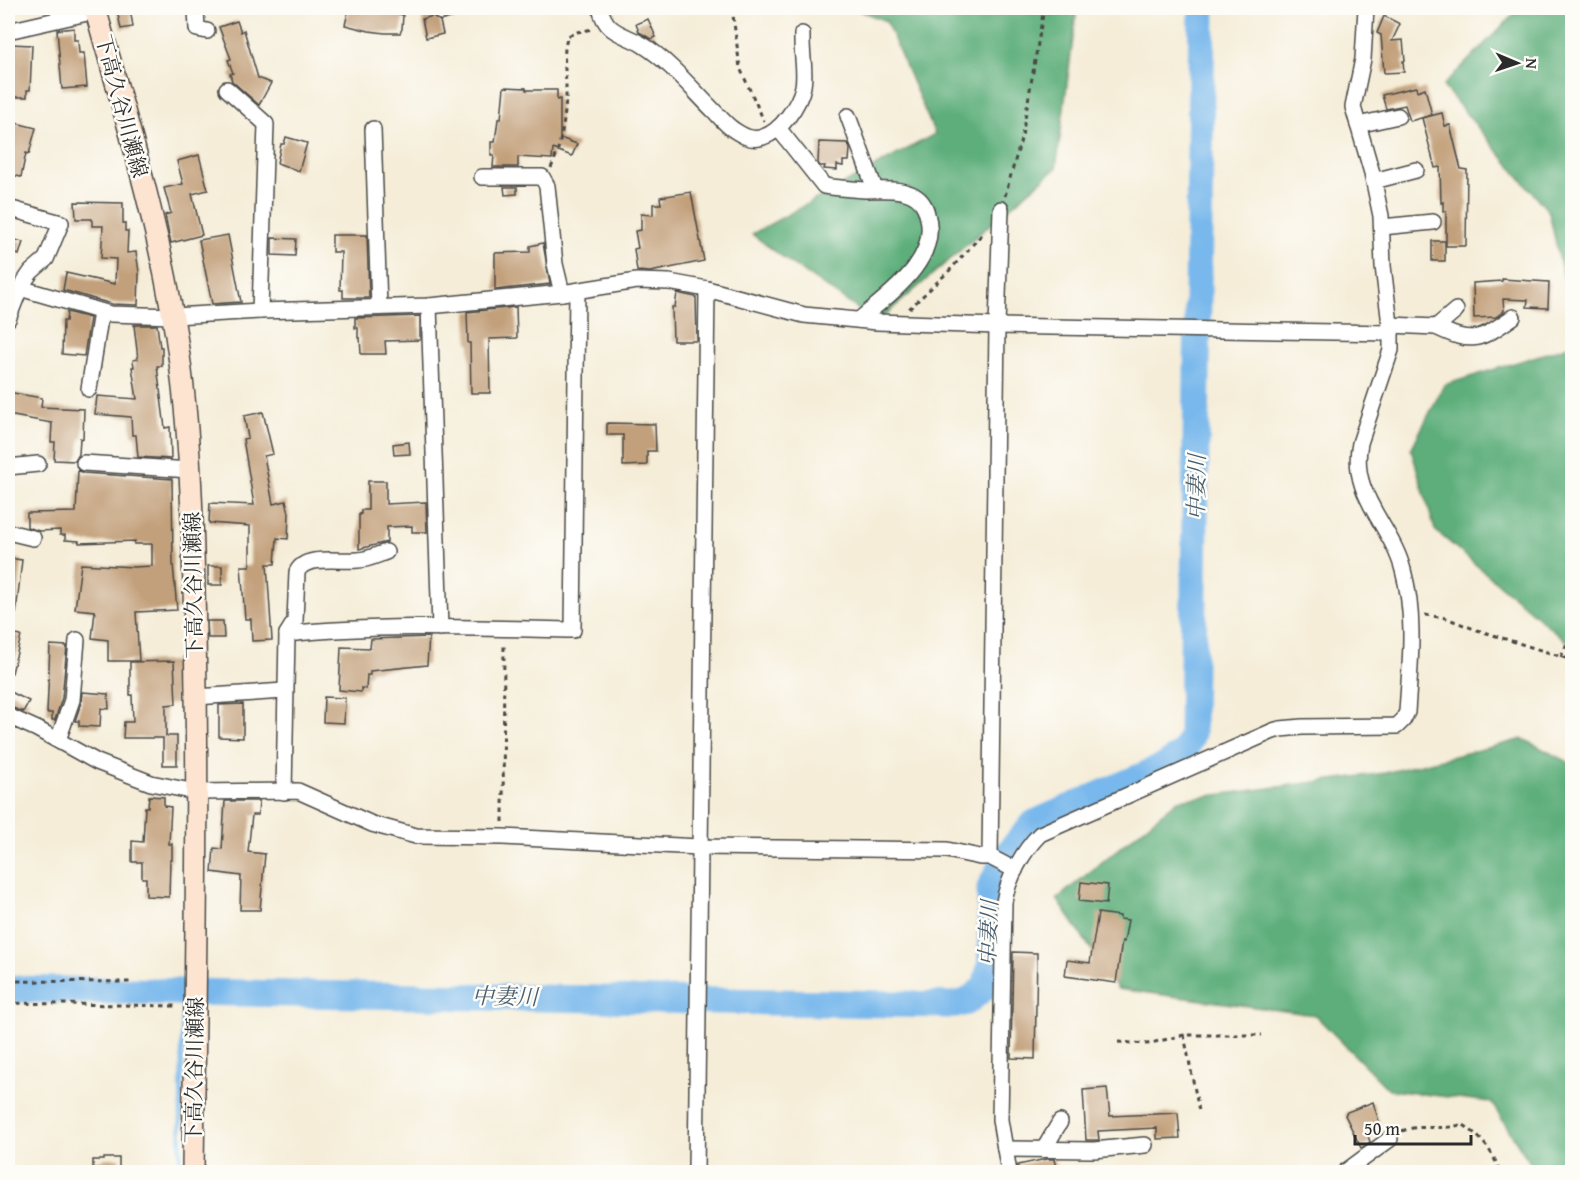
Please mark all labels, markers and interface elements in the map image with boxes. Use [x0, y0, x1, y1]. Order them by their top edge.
street label: 下高久谷川瀬線 [88, 31, 156, 181]
north arrow [1487, 33, 1547, 93]
text: N [1520, 58, 1544, 70]
water label: 中妻川 [1179, 452, 1213, 520]
street label: 下高久谷川瀬線 [176, 511, 210, 659]
water label: 中妻川 [971, 897, 1005, 967]
water label: 中妻川 [472, 979, 540, 1013]
street label: 下高久谷川瀬線 [177, 996, 211, 1144]
scale bar [1355, 1108, 1470, 1146]
text: 50 m [1364, 1115, 1400, 1142]

